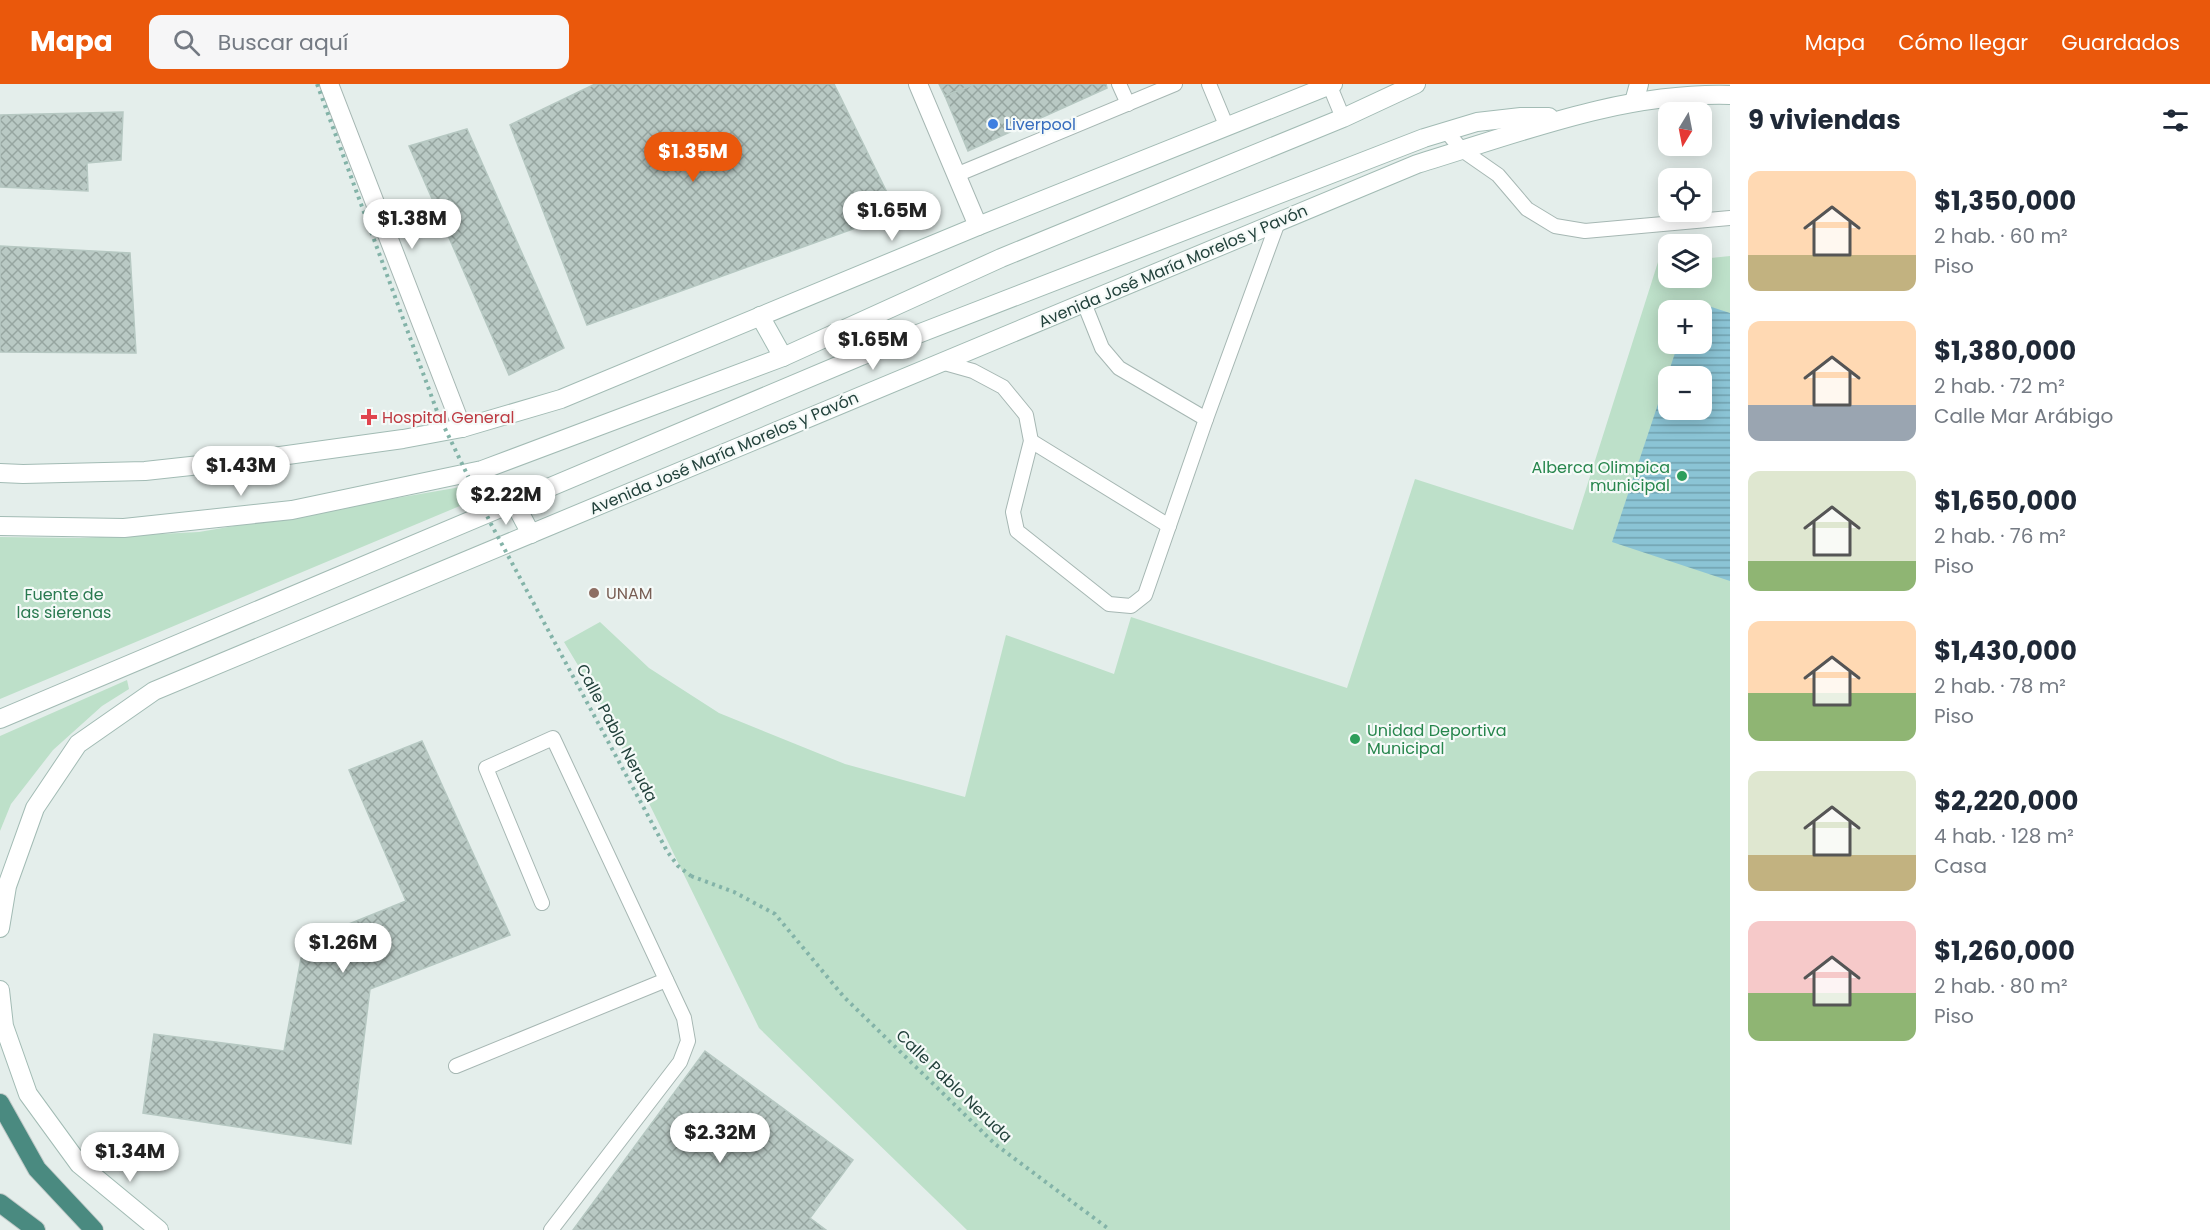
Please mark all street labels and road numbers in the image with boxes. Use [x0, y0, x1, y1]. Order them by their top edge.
street label: Avenida José María Morelos y Pavón [1035, 199, 1311, 333]
street label: Avenida José María Morelos y Pavón [586, 386, 862, 520]
street label: Calle Pablo Neruda [571, 660, 663, 806]
street label: Calle Pablo Neruda [891, 1024, 1017, 1148]

